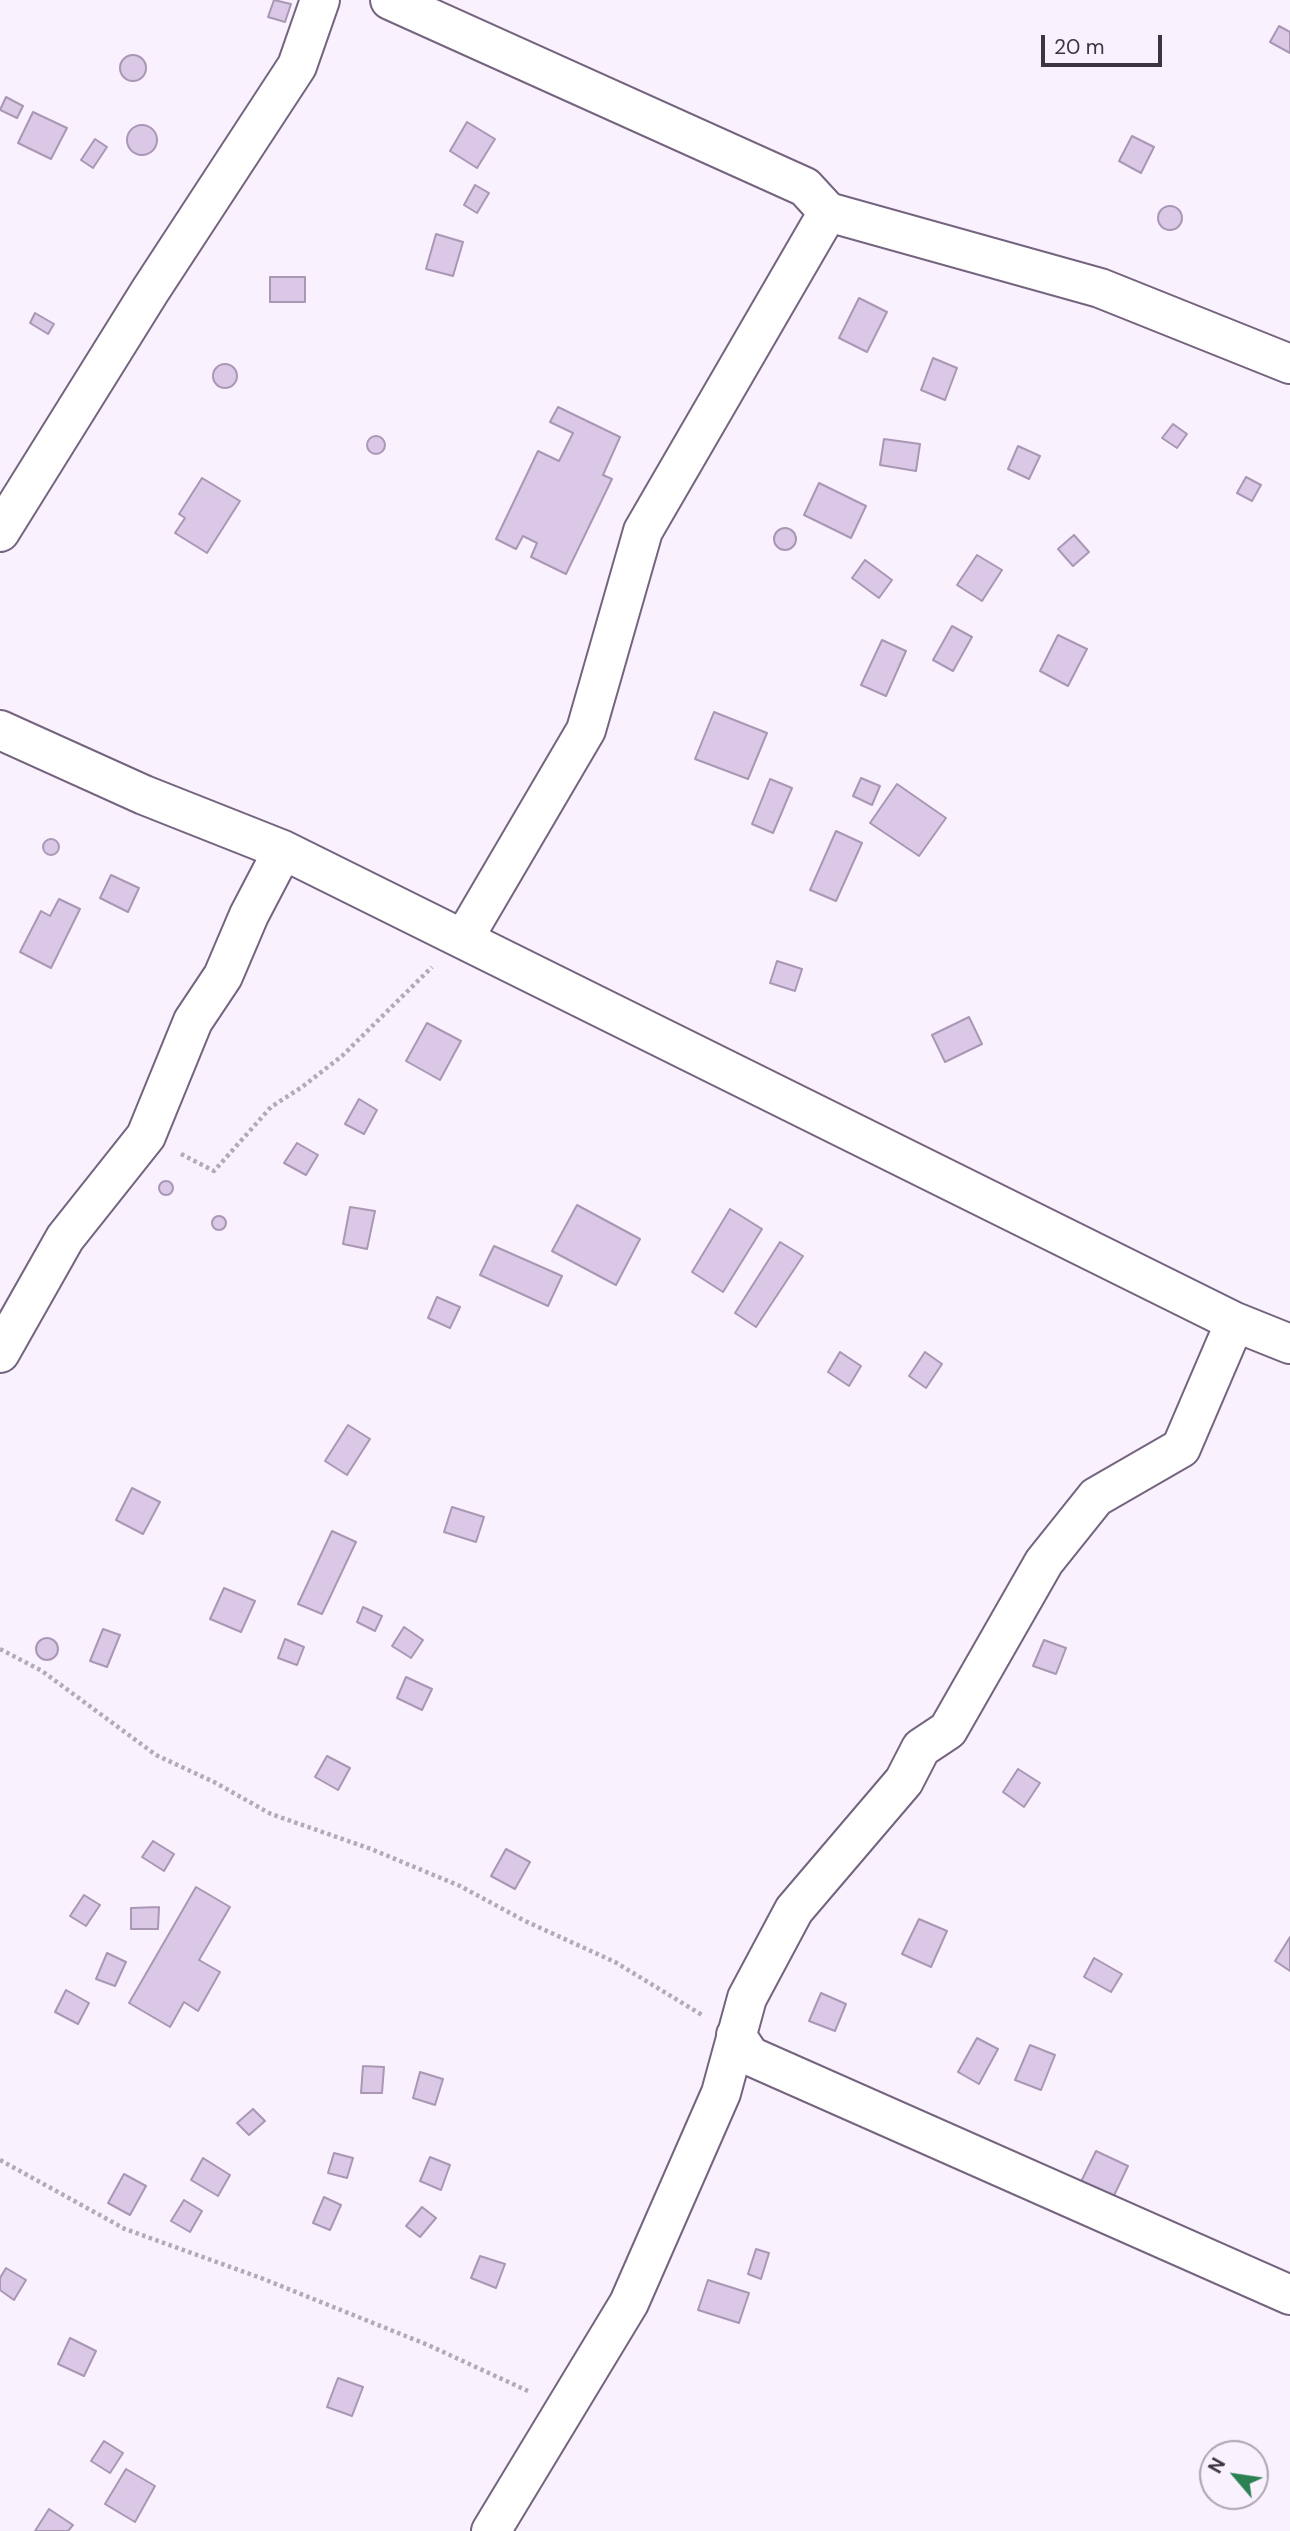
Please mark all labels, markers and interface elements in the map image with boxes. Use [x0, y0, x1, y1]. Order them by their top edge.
scale bar [1045, 21, 1166, 65]
text: 20 m [1054, 33, 1105, 61]
north arrow [1199, 2440, 1269, 2510]
text: N [1203, 2453, 1231, 2478]

